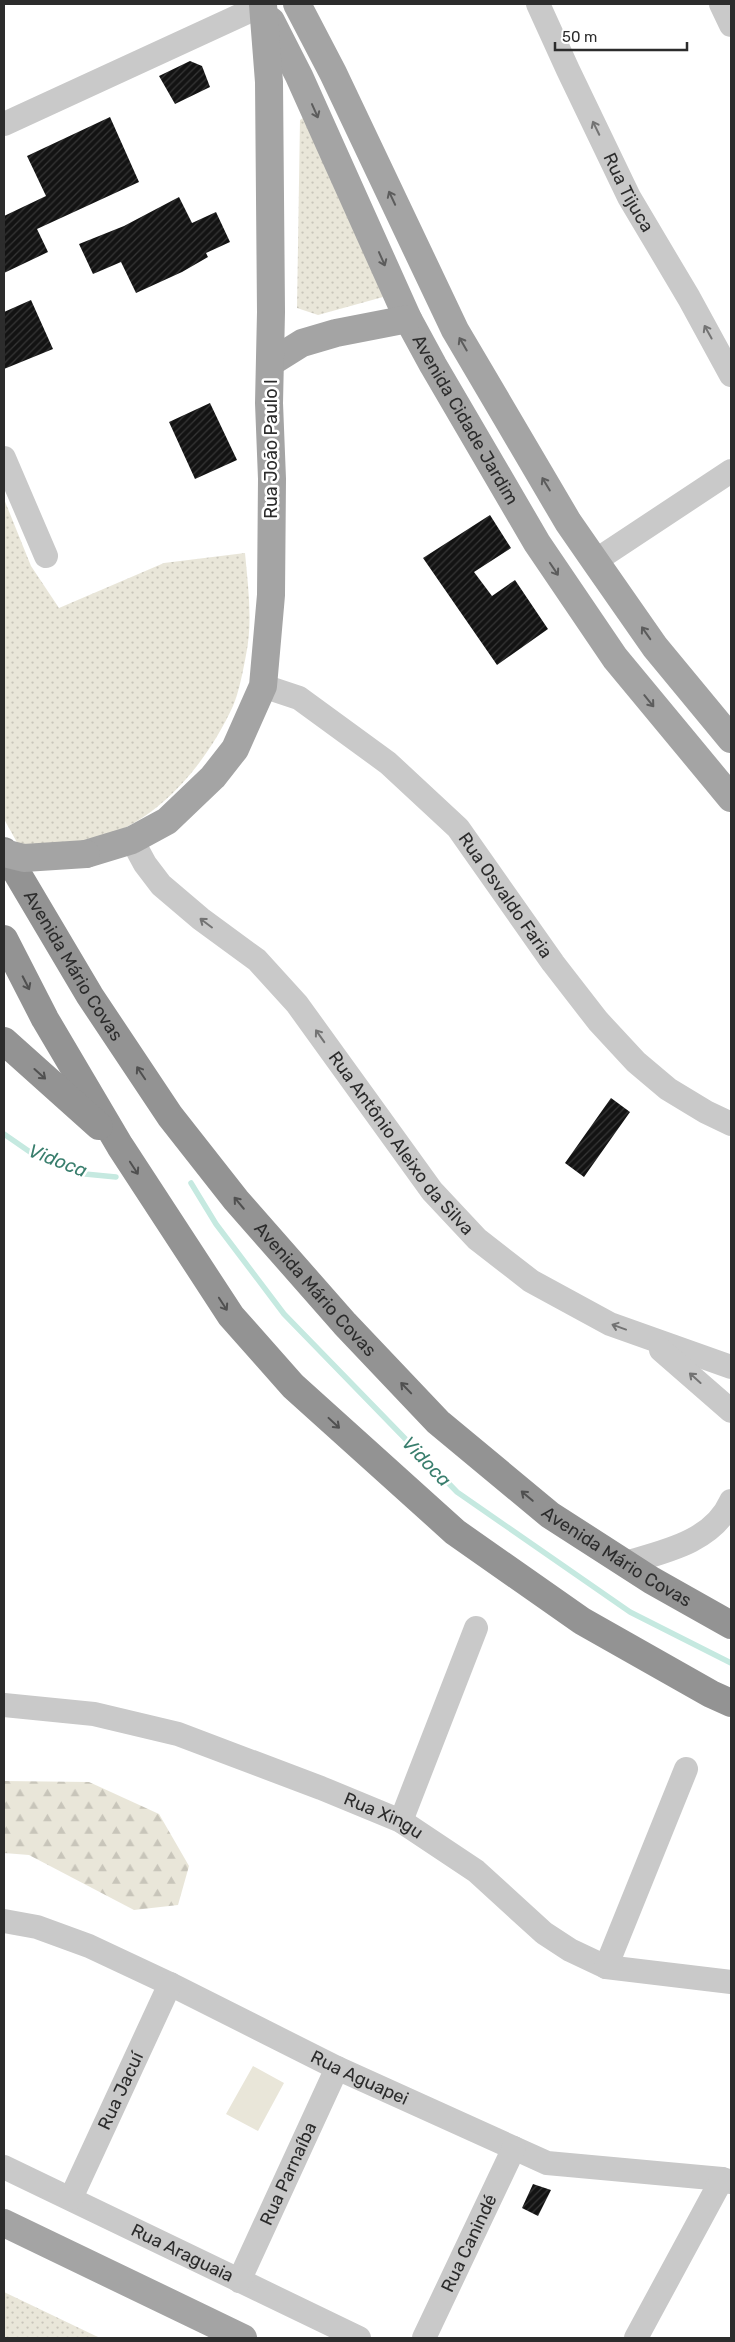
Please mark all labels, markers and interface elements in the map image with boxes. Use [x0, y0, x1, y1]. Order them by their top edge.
scale bar [555, 20, 688, 52]
text: 50 m [562, 28, 597, 46]
one-way arrow [311, 103, 321, 118]
one-way arrow [591, 121, 600, 136]
street label: Rua Tijuca [598, 149, 658, 236]
one-way arrow [387, 191, 397, 206]
one-way arrow [377, 251, 387, 266]
one-way arrow [703, 324, 713, 339]
street label: Avenida Cidade Jardim [408, 331, 523, 509]
one-way arrow [458, 337, 468, 351]
street label: Rua João Paulo I [260, 379, 282, 519]
one-way arrow [540, 477, 550, 492]
one-way arrow [549, 562, 559, 576]
one-way arrow [641, 627, 651, 641]
one-way arrow [644, 694, 655, 707]
street label: Rua Osvaldo Faria [454, 828, 557, 962]
street label: Avenida Mário Covas [19, 886, 128, 1045]
one-way arrow [200, 917, 213, 928]
one-way arrow [22, 975, 31, 990]
one-way arrow [315, 1029, 325, 1043]
street label: Rua Antônio Aleixo da Silva [324, 1047, 479, 1240]
one-way arrow [136, 1066, 147, 1080]
one-way arrow [33, 1068, 46, 1079]
water label: Vidoca [25, 1139, 90, 1182]
one-way arrow [130, 1161, 140, 1175]
one-way arrow [233, 1197, 244, 1210]
street label: Avenida Mário Covas [250, 1218, 381, 1361]
one-way arrow [219, 1297, 229, 1311]
one-way arrow [612, 1322, 627, 1331]
one-way arrow [689, 1372, 702, 1384]
one-way arrow [400, 1382, 412, 1395]
one-way arrow [327, 1417, 340, 1429]
water label: Vidoca [397, 1431, 456, 1491]
one-way arrow [521, 1491, 534, 1502]
street label: Avenida Mário Covas [537, 1502, 695, 1612]
street label: Rua Xingu [341, 1788, 427, 1844]
street label: Rua Aguapei [307, 2046, 412, 2110]
street label: Rua Jacuí [93, 2047, 149, 2133]
street label: Rua Parnaíba [255, 2119, 322, 2229]
street label: Rua Canindé [436, 2191, 502, 2296]
street label: Rua Araguaia [128, 2219, 237, 2287]

